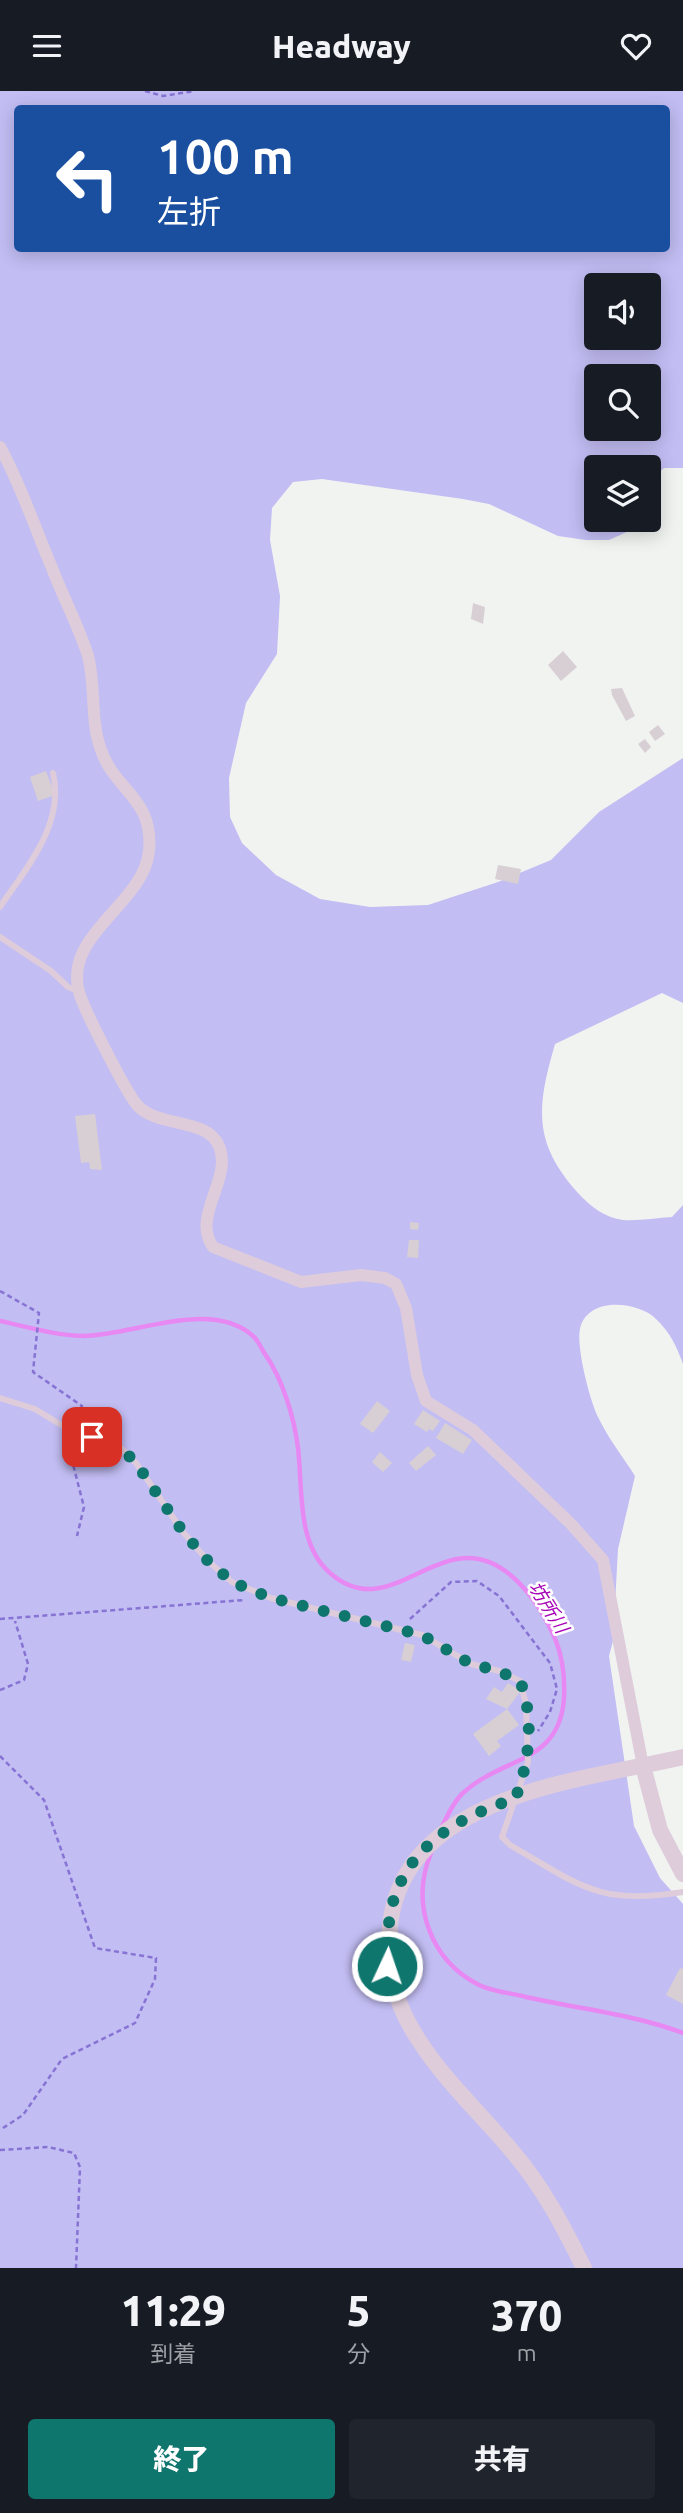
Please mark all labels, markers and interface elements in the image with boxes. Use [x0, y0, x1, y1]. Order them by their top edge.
icon: menu [28, 27, 66, 65]
icon: heart [617, 27, 655, 65]
text: Headway [272, 28, 411, 64]
text: 100 m [157, 128, 294, 183]
icon: left [42, 133, 133, 224]
text: 左折 [157, 193, 221, 229]
map controls [584, 273, 661, 532]
button: sound [584, 273, 661, 350]
button: search [584, 364, 661, 441]
button: layers [584, 455, 661, 532]
pin [62, 1407, 122, 1467]
icon: arrive [73, 1418, 111, 1456]
water label: 坊所川 [525, 1577, 574, 1639]
position arrow [350, 1929, 424, 2003]
text: 11:29 [121, 2287, 226, 2334]
text: 5 [347, 2287, 370, 2334]
text: 370 [491, 2292, 562, 2339]
text: m [517, 2340, 537, 2365]
text: 到着 [150, 2341, 196, 2366]
text: 分 [347, 2341, 370, 2366]
button: 終了 [28, 2419, 335, 2499]
button: 共有 [349, 2419, 655, 2499]

